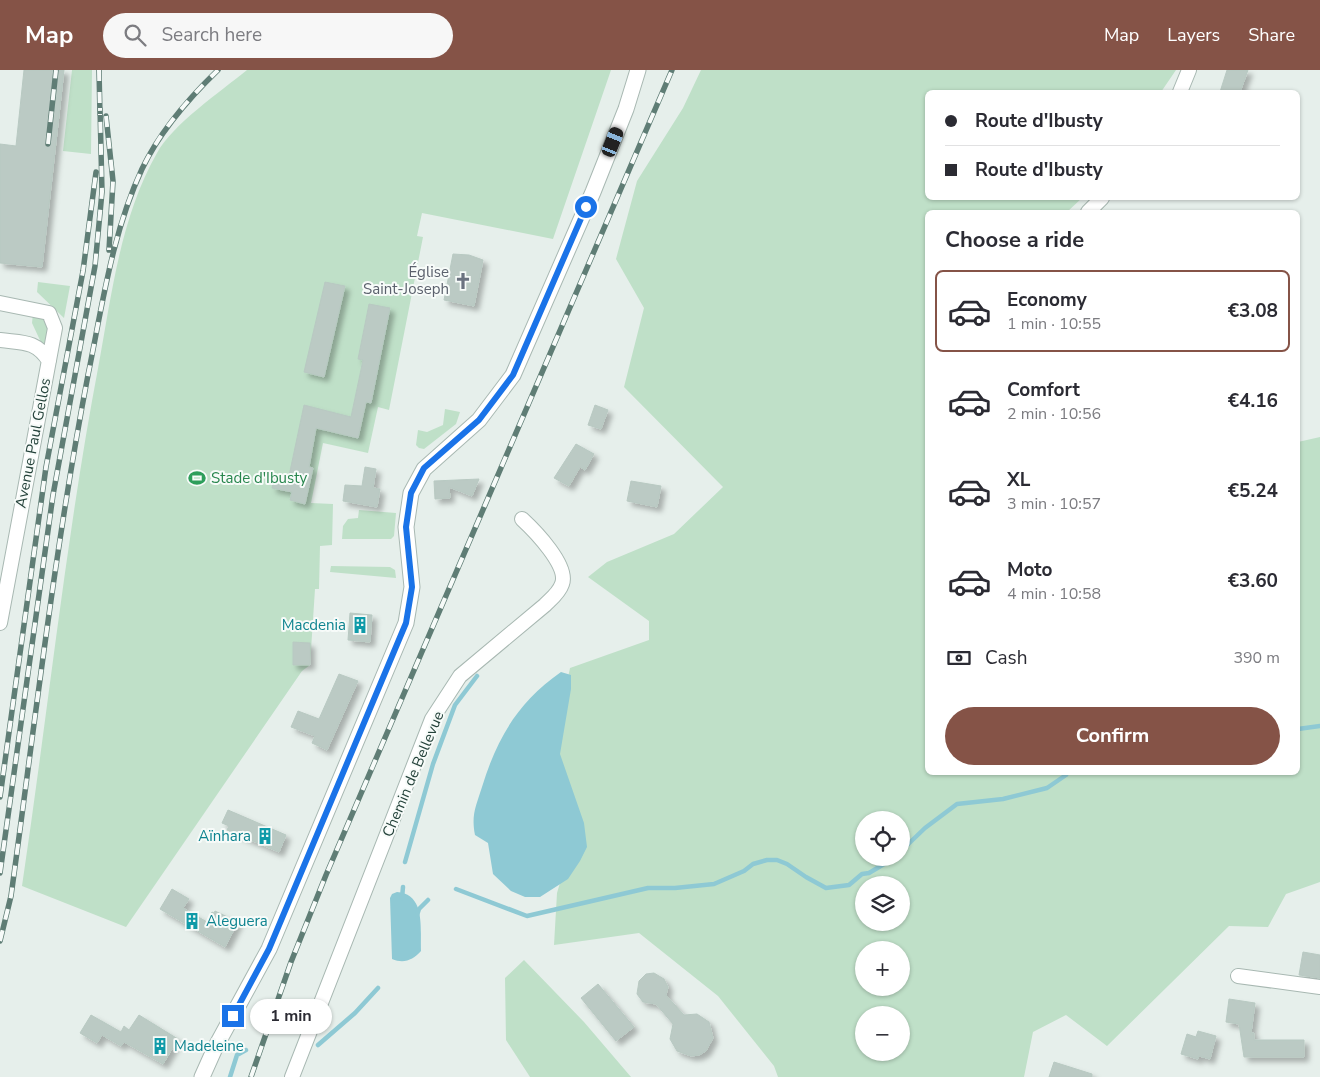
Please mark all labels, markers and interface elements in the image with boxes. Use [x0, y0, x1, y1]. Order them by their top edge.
search box [103, 13, 453, 58]
text: Map [25, 19, 73, 51]
icon: search [121, 21, 149, 49]
text: Search here [161, 22, 262, 48]
text: Map [1104, 23, 1139, 47]
text: Layers [1167, 23, 1220, 47]
text: Share [1248, 23, 1295, 47]
text: Route d'Ibusty [975, 108, 1103, 134]
car [600, 125, 625, 159]
text: Route d'Ibusty [975, 157, 1103, 183]
route start [575, 196, 597, 218]
text: Choose a ride [945, 225, 1084, 255]
place label: Église Saint-Joseph [363, 262, 449, 299]
church icon: Église Saint-Joseph [453, 271, 473, 291]
text: Economy [1007, 287, 1087, 313]
icon: car [947, 289, 992, 334]
text: €3.08 [1228, 298, 1278, 324]
text: 1 min · 10:55 [1007, 313, 1101, 335]
street label: Avenue Paul Gellos [11, 376, 55, 510]
text: Comfort [1007, 377, 1080, 403]
icon: car [947, 379, 992, 424]
text: €4.16 [1228, 388, 1278, 414]
text: 2 min · 10:56 [1007, 403, 1101, 425]
text: XL [1007, 467, 1030, 493]
sports icon: Stade d'Ibusty [187, 468, 207, 488]
place label: Stade d'Ibusty [211, 468, 308, 488]
icon: car [947, 469, 992, 514]
text: €5.24 [1228, 478, 1278, 504]
text: 3 min · 10:57 [1007, 493, 1101, 515]
text: Moto [1007, 557, 1053, 583]
icon: car [947, 559, 992, 604]
text: €3.60 [1228, 568, 1278, 594]
text: 4 min · 10:58 [1007, 583, 1101, 605]
place label: Macdenia [282, 615, 346, 635]
building icon: Macdenia [350, 615, 370, 635]
icon: cash [945, 644, 973, 672]
text: Cash [985, 645, 1027, 671]
text: 390 m [1233, 647, 1280, 669]
button: Confirm [945, 707, 1280, 765]
street label: Chemin de Bellevue [377, 708, 449, 840]
map controls [855, 811, 910, 1061]
button: locate [855, 811, 910, 866]
place label: Aïnhara [198, 826, 251, 846]
building icon: Aïnhara [255, 826, 275, 846]
button: layers [855, 876, 910, 931]
building icon: Aleguera [182, 911, 202, 931]
place label: Aleguera [206, 911, 268, 931]
button: + [855, 941, 910, 996]
callout: 1 min [250, 998, 333, 1034]
route end [222, 1005, 244, 1027]
text: 1 min [270, 1005, 312, 1027]
button: − [855, 1006, 910, 1061]
building icon: Madeleine [150, 1036, 170, 1056]
place label: Madeleine [174, 1036, 244, 1056]

